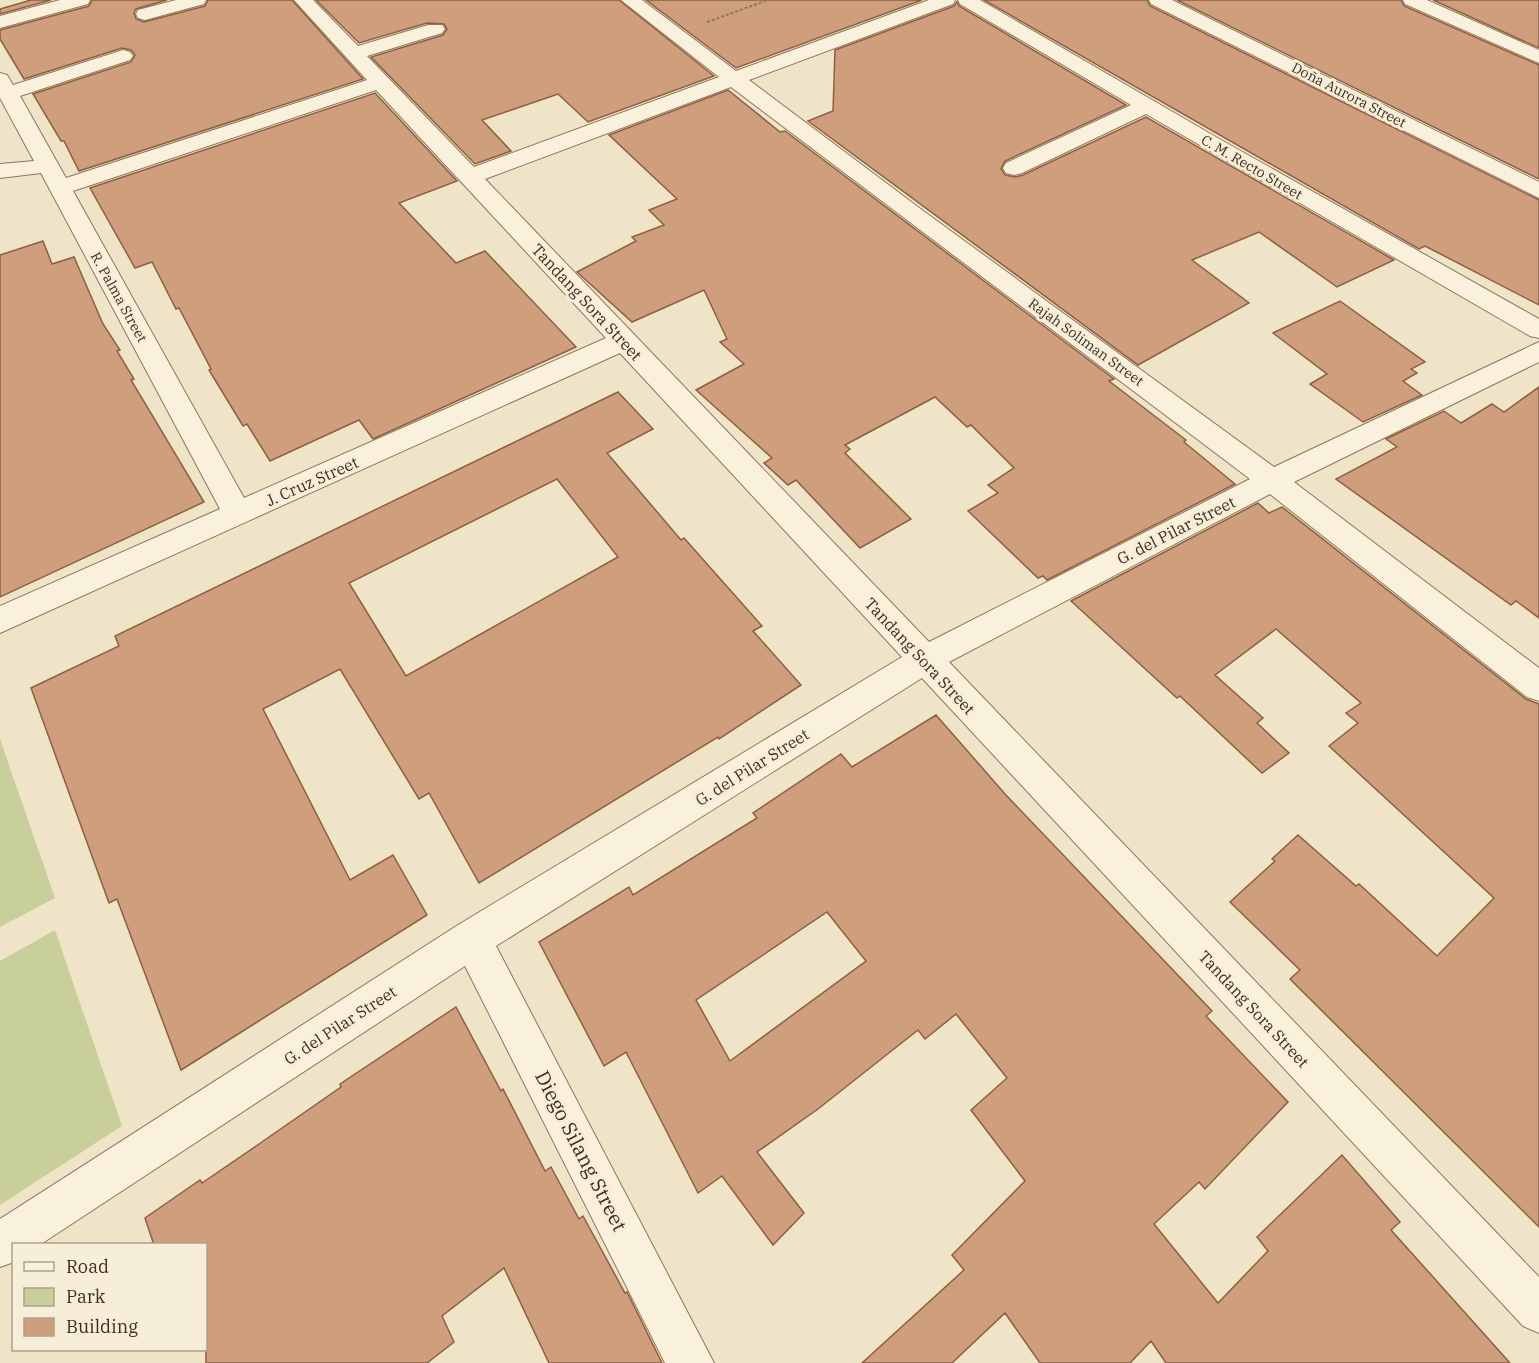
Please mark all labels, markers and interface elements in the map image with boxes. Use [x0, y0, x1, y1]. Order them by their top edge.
street label: Doña Aurora Street [1289, 58, 1409, 132]
street label: C. M. Recto Street [1198, 131, 1306, 203]
street label: Tandang Sora Street [528, 239, 647, 365]
street label: R. Palma Street [87, 249, 151, 345]
street label: Rajah Soliman Street [1025, 294, 1147, 390]
street label: J. Cruz Street [263, 452, 361, 510]
street label: G. del Pilar Street [1113, 491, 1239, 568]
street label: Tandang Sora Street [861, 593, 980, 719]
street label: G. del Pilar Street [692, 724, 813, 810]
street label: Tandang Sora Street [1195, 946, 1314, 1072]
street label: G. del Pilar Street [280, 981, 400, 1069]
street label: Diego Silang Street [529, 1066, 634, 1236]
legend [12, 1243, 207, 1351]
text: Road [66, 1255, 109, 1278]
text: Park [66, 1285, 106, 1308]
text: Building [66, 1315, 138, 1338]

